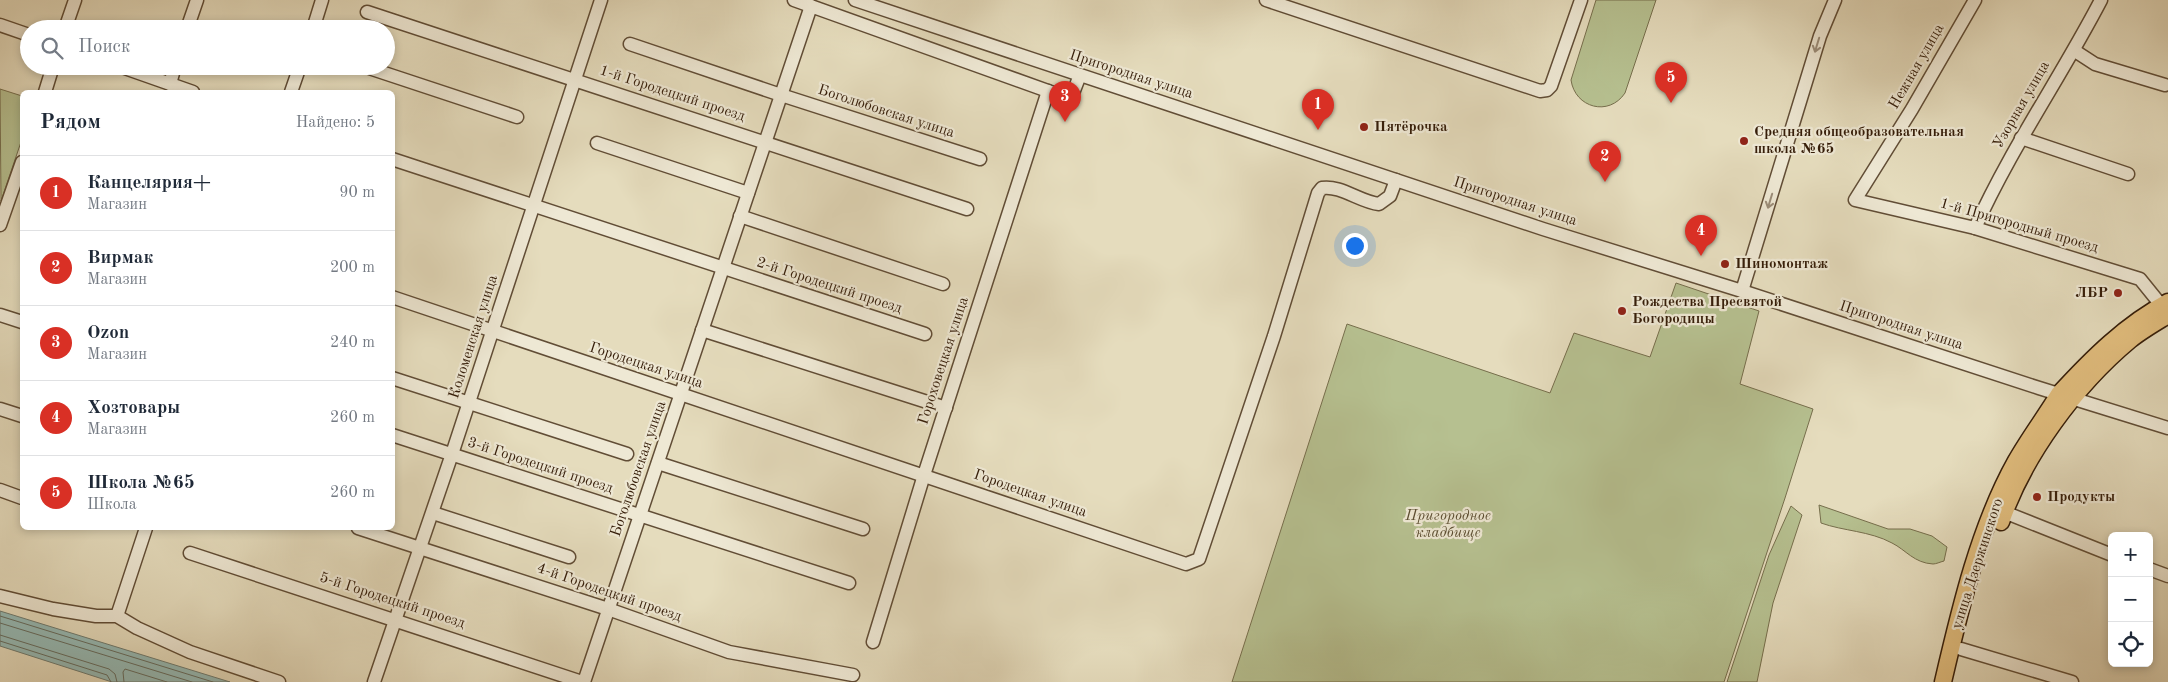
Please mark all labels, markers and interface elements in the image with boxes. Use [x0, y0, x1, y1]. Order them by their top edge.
search box [20, 20, 395, 75]
street label: Нежная улица [1887, 21, 1948, 112]
icon: search [38, 34, 66, 62]
one-way arrow [1812, 37, 1822, 53]
text: Поиск [78, 38, 130, 57]
street label: Пригородная улица [1067, 48, 1195, 102]
street label: Узорная улица [1991, 58, 2053, 151]
pin: 5 [1655, 62, 1687, 103]
street label: 1-й Городецкий проезд [597, 63, 747, 125]
pin: 3 [1049, 81, 1081, 122]
street label: Боголюбовская улица [816, 83, 957, 141]
pin: 1 [1302, 89, 1334, 130]
text: Рядом [40, 112, 101, 133]
text: Найдено: 5 [296, 115, 375, 131]
place label: Пятёрочка [1374, 120, 1448, 135]
marker: Пятёрочка [1358, 121, 1370, 133]
place label: Средняя общеобразовательная школа №65 [1754, 125, 1964, 157]
marker: Средняя общеобразовательная школа №65 [1738, 135, 1750, 147]
pin: 2 [1589, 141, 1621, 182]
text: Канцелярия+ [87, 174, 211, 193]
street label: Пригородная улица [1451, 175, 1579, 229]
text: 1 [51, 185, 61, 201]
text: 90 m [339, 185, 375, 201]
one-way arrow [1765, 192, 1774, 208]
street label: 1-й Пригородный проезд [1938, 196, 2101, 256]
text: Магазин [87, 197, 147, 213]
pin: 4 [1685, 215, 1717, 256]
your location [1342, 233, 1368, 259]
text: Вирмак [87, 249, 154, 268]
street label: 2-й Городецкий проезд [754, 255, 904, 317]
place label: Шиномонтаж [1735, 257, 1828, 272]
marker: Шиномонтаж [1719, 258, 1731, 270]
text: 2 [51, 260, 61, 276]
text: 200 m [330, 260, 375, 276]
text: Магазин [87, 272, 147, 288]
street label: Коломенская улица [447, 273, 501, 401]
place label: ЛБР [2075, 286, 2108, 301]
marker: ЛБР [2112, 287, 2124, 299]
street label: Гороховецкая улица [916, 295, 972, 427]
place label: Рождества Пресвятой Богородицы [1632, 295, 1782, 327]
street label: Пригородная улица [1837, 299, 1965, 353]
marker: Рождества Пресвятой Богородицы [1616, 305, 1628, 317]
text: Ozon [87, 324, 129, 343]
text: 3 [51, 335, 61, 351]
text: 240 m [330, 335, 375, 351]
street label: Городецкая улица [587, 341, 705, 392]
text: Магазин [87, 347, 147, 363]
text: Хозтовары [87, 399, 180, 418]
street label: Боголюбовская улица [609, 399, 670, 539]
text: 4 [51, 410, 61, 426]
text: 260 m [330, 410, 375, 426]
text: Магазин [87, 422, 147, 438]
street label: 3-й Городецкий проезд [465, 435, 615, 497]
street label: Городецкая улица [971, 468, 1089, 521]
text: Школа №65 [87, 474, 195, 493]
text: 5 [51, 485, 61, 501]
text: 260 m [330, 485, 375, 501]
place label: Продукты [2047, 490, 2115, 505]
marker: Продукты [2031, 491, 2043, 503]
text: Школа [87, 497, 137, 513]
street label: улица Дзержинского [1950, 497, 2006, 631]
park label: Пригородное кладбище [1404, 509, 1491, 541]
map controls [2108, 532, 2153, 667]
button: + [2108, 532, 2153, 577]
street label: 4-й Городецкий проезд [535, 561, 684, 625]
street label: 5-й Городецкий проезд [317, 570, 467, 632]
button: − [2108, 577, 2153, 622]
button: locate [2108, 622, 2153, 667]

